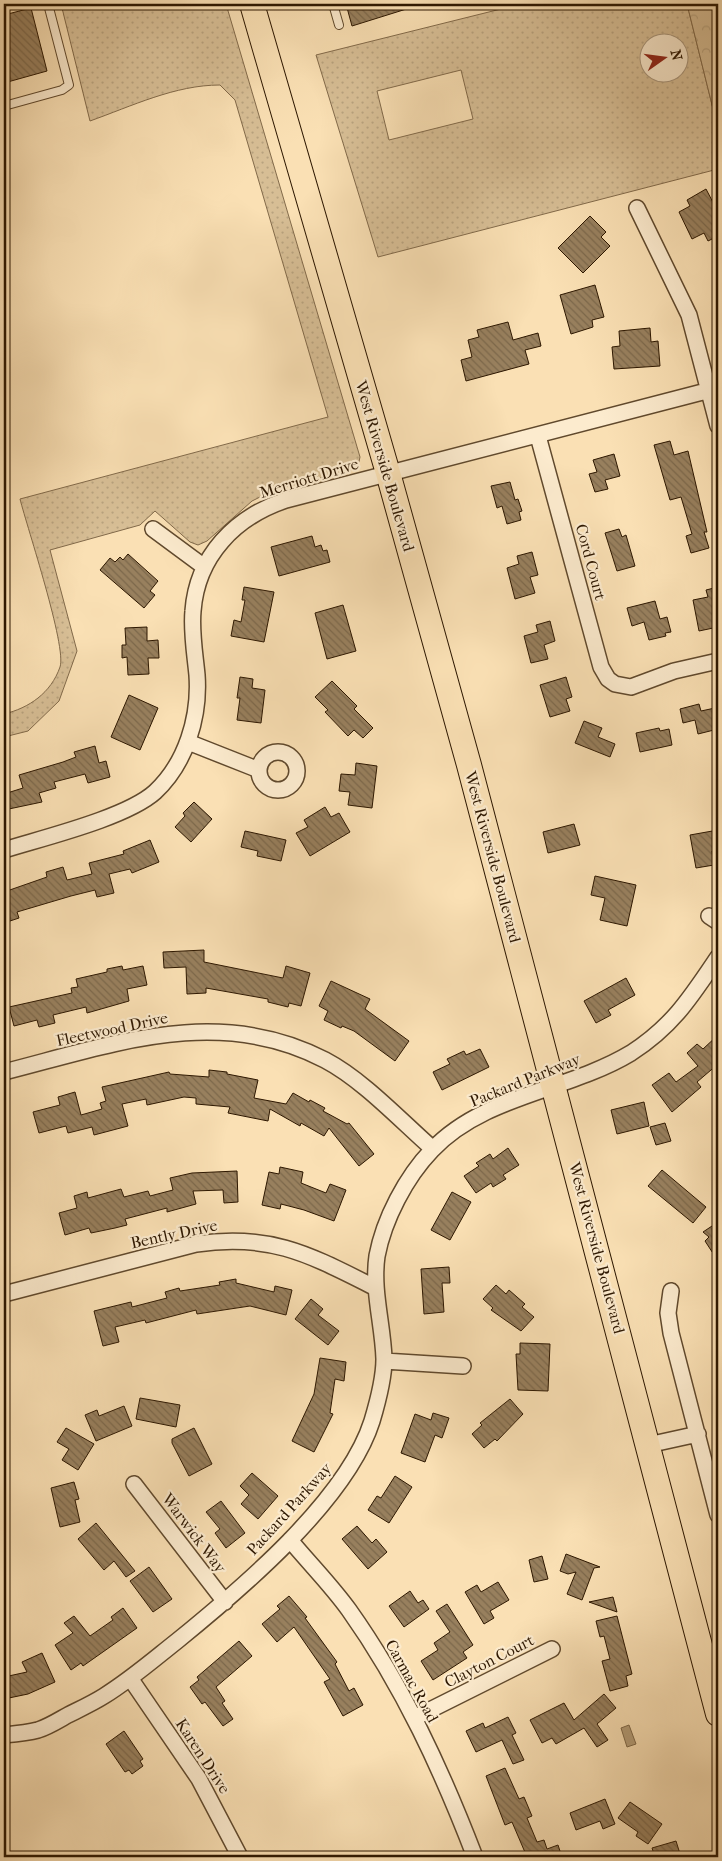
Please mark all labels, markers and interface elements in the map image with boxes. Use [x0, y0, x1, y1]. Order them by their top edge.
north arrow [640, 32, 690, 82]
text: N [667, 48, 686, 63]
street label: West Riverside Boulevard [351, 377, 419, 554]
street label: Merriott Drive [257, 454, 361, 502]
street label: Cord Court [572, 522, 610, 602]
street label: West Riverside Boulevard [461, 768, 525, 945]
street label: Fleetwood Drive [54, 1008, 170, 1050]
street label: Packard Parkway [467, 1049, 583, 1111]
street label: West Riverside Boulevard [565, 1159, 629, 1336]
street label: Bently Drive [129, 1216, 219, 1252]
street label: Packard Parkway [243, 1459, 336, 1559]
street label: Warwick Way [157, 1489, 230, 1577]
street label: Clayton Court [441, 1630, 537, 1692]
street label: Carmac Road [381, 1636, 443, 1726]
street label: Karen Drive [172, 1715, 234, 1797]

